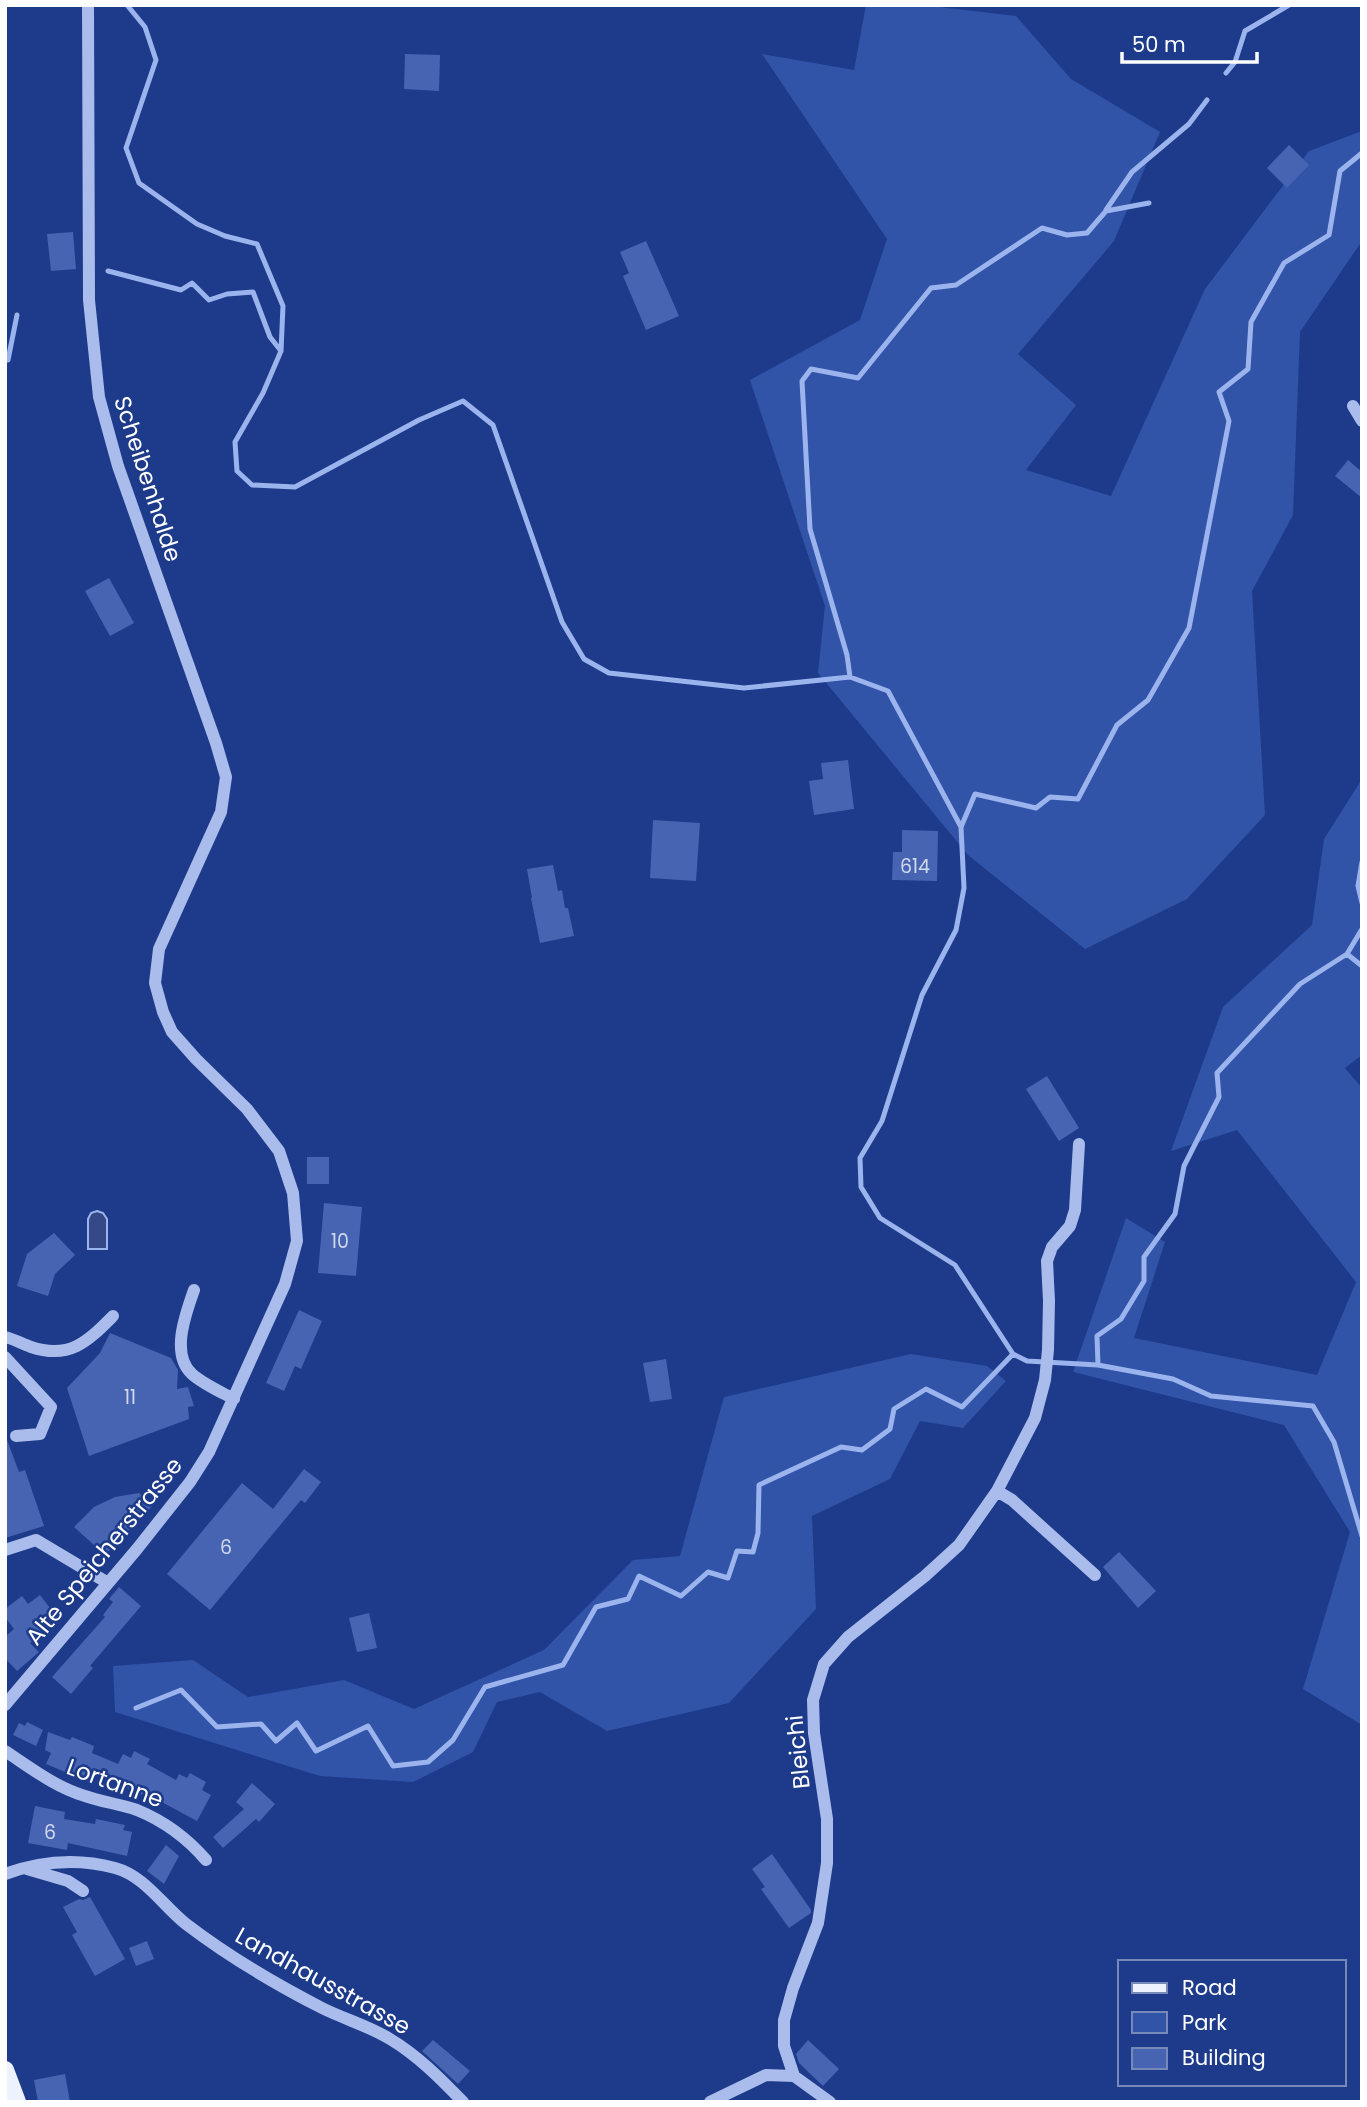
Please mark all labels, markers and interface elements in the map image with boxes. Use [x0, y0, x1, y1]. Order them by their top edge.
scale bar [1122, 21, 1257, 65]
text: 50 m [1132, 30, 1186, 59]
street label: Scheibenhalde [106, 392, 190, 566]
house number: 614 [900, 853, 930, 880]
house number: 10 [331, 1228, 349, 1255]
house number: 11 [124, 1384, 136, 1411]
street label: Alte Speicherstrasse [18, 1450, 190, 1652]
house number: 6 [220, 1534, 232, 1561]
street label: Bleichi [778, 1714, 818, 1790]
street label: Lortanne [62, 1751, 168, 1815]
house number: 6 [44, 1819, 56, 1846]
street label: Landhausstrasse [230, 1920, 416, 2042]
legend [1118, 1960, 1346, 2086]
text: Road [1182, 1973, 1237, 2002]
text: Park [1182, 2008, 1227, 2037]
text: Building [1182, 2043, 1266, 2072]

